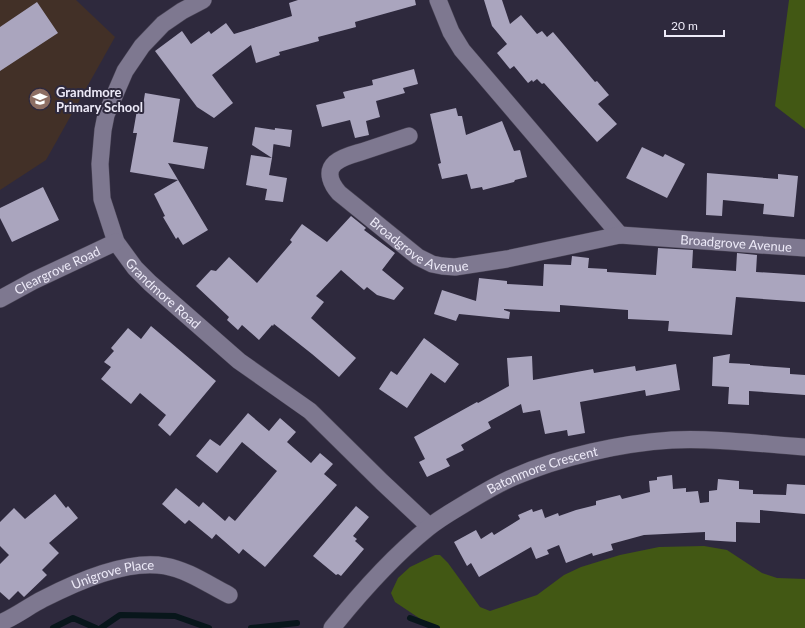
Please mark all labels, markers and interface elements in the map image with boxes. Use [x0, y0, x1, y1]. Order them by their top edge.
scale bar [665, 12, 724, 38]
text: 20 m [671, 18, 698, 33]
place label: Grandmore Primary School [56, 84, 143, 115]
school or university icon: Grandmore Primary School [27, 86, 53, 112]
street label: Broadgrove Avenue [367, 213, 470, 275]
street label: Broadgrove Avenue [680, 231, 793, 255]
street label: Cleargrove Road [11, 243, 103, 298]
street label: Grandmore Road [122, 255, 204, 332]
street label: Batonmore Crescent [484, 443, 599, 497]
street label: Unigrove Place [69, 557, 154, 593]

